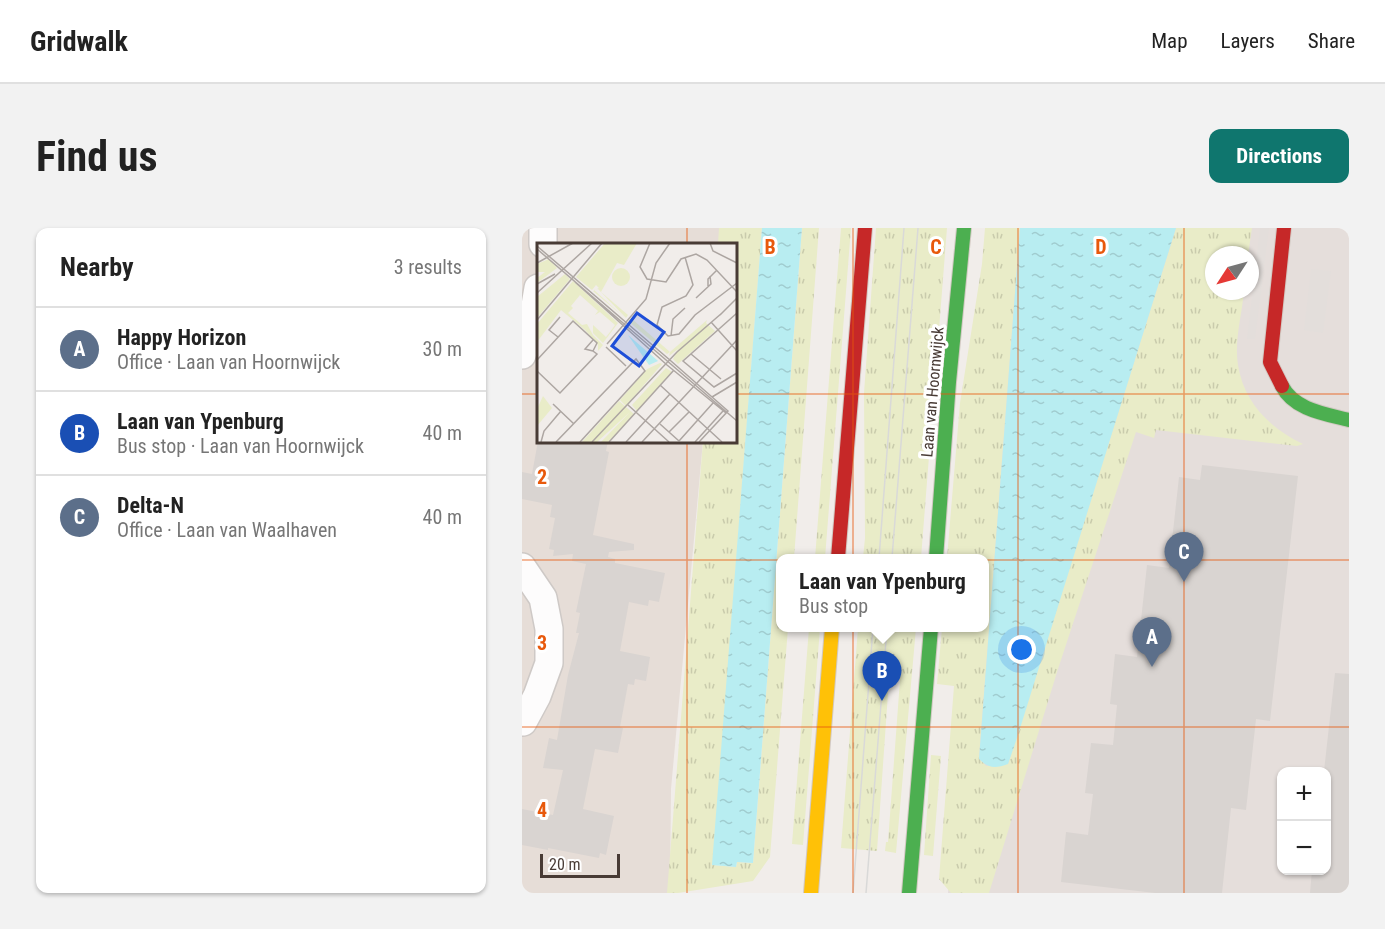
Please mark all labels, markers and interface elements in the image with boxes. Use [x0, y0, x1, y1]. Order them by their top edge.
text: Gridwalk [30, 25, 128, 58]
text: Map [1151, 29, 1188, 53]
text: Layers [1221, 29, 1275, 53]
text: Share [1308, 29, 1355, 53]
button: Directions [1209, 129, 1349, 183]
text: Find us [36, 132, 157, 181]
text: B [764, 235, 776, 259]
text: C [930, 235, 942, 259]
text: D [1095, 235, 1107, 259]
inset map [537, 243, 736, 442]
north arrow [1205, 246, 1259, 300]
text: Nearby [60, 252, 134, 282]
text: 3 results [394, 255, 462, 279]
text: Happy Horizon [117, 325, 246, 350]
street label: Laan van Hoornwijck [917, 325, 948, 458]
text: A [74, 337, 85, 361]
text: 30 m [423, 337, 462, 361]
text: Office · Laan van Hoornwijck [117, 350, 340, 374]
text: Laan van Ypenburg [117, 409, 284, 434]
text: B [74, 421, 85, 445]
text: 40 m [423, 421, 462, 445]
text: Bus stop · Laan van Hoornwijck [117, 434, 364, 458]
text: 2 [537, 465, 547, 489]
text: Delta-N [117, 493, 184, 518]
text: C [74, 505, 85, 529]
text: 40 m [423, 505, 462, 529]
text: Office · Laan van Waalhaven [117, 518, 337, 542]
pin: C [1164, 532, 1204, 582]
popup [776, 554, 989, 632]
text: Laan van Ypenburg [799, 569, 966, 594]
text: Bus stop [799, 594, 868, 618]
pin: A [1132, 618, 1172, 667]
text: 3 [537, 631, 547, 655]
your location [1007, 635, 1036, 664]
pin: B [862, 652, 902, 701]
map controls [1277, 767, 1331, 875]
button: + [1277, 767, 1331, 821]
text: 4 [537, 798, 547, 822]
button: − [1277, 821, 1331, 875]
scale bar [540, 851, 620, 878]
text: 20 m [549, 855, 581, 874]

